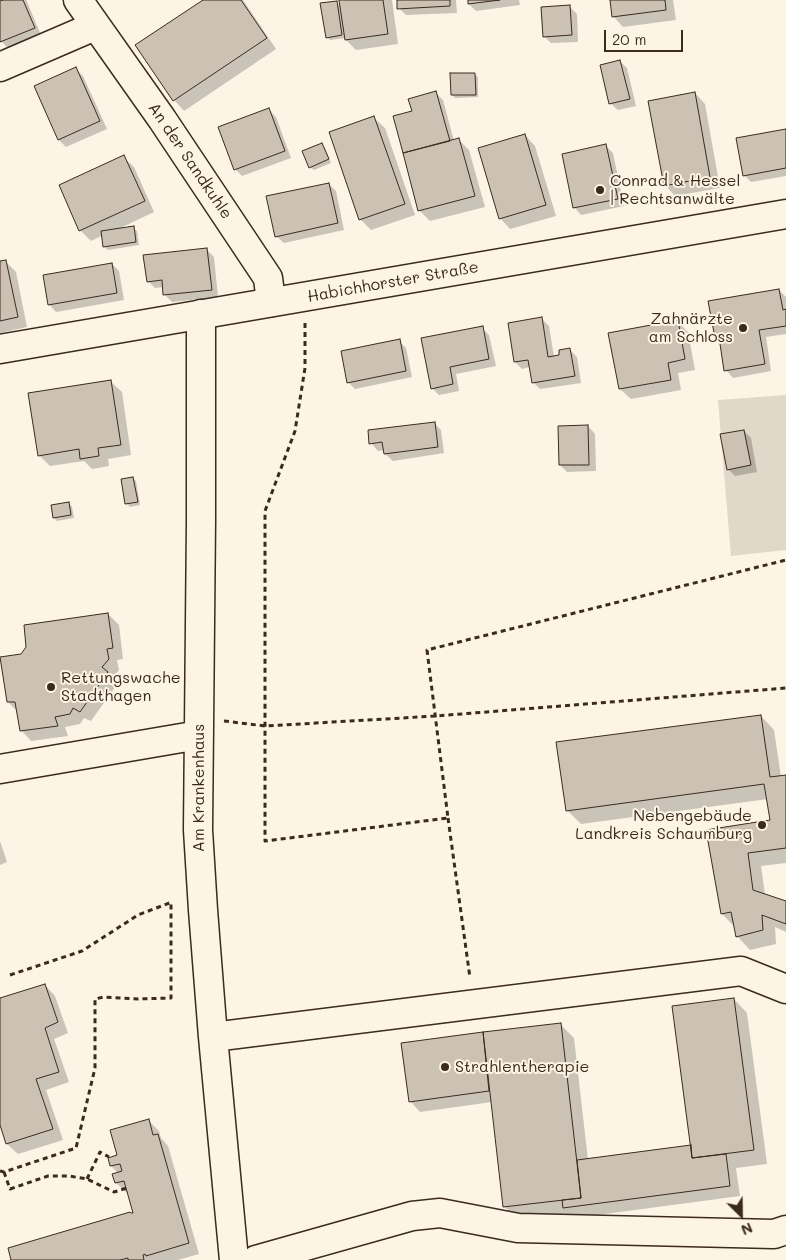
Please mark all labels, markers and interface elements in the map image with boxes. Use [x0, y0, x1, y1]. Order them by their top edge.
scale bar [606, 20, 685, 52]
text: 20 m [612, 29, 646, 49]
street label: An der Sandkuhle [144, 99, 236, 223]
place label: Conrad & Hessel | Rechtsanwälte [610, 171, 740, 209]
marker: Conrad & Hessel | Rechtsanwälte [594, 184, 606, 196]
street label: Habichhorster Straße [306, 257, 480, 307]
place label: Zahnärzte am Schloss [649, 309, 733, 347]
marker: Zahnärzte am Schloss [737, 322, 749, 334]
place label: Rettungswache Stadthagen [61, 668, 181, 706]
marker: Rettungswache Stadthagen [45, 681, 57, 693]
street label: Am Krankenhaus [189, 724, 209, 852]
place label: Nebengebäude Landkreis Schaumburg [575, 806, 752, 844]
marker: Nebengebäude Landkreis Schaumburg [756, 819, 768, 831]
place label: Strahlentherapie [455, 1057, 589, 1077]
marker: Strahlentherapie [439, 1061, 451, 1073]
north arrow [716, 1190, 766, 1240]
text: N [738, 1218, 756, 1240]

